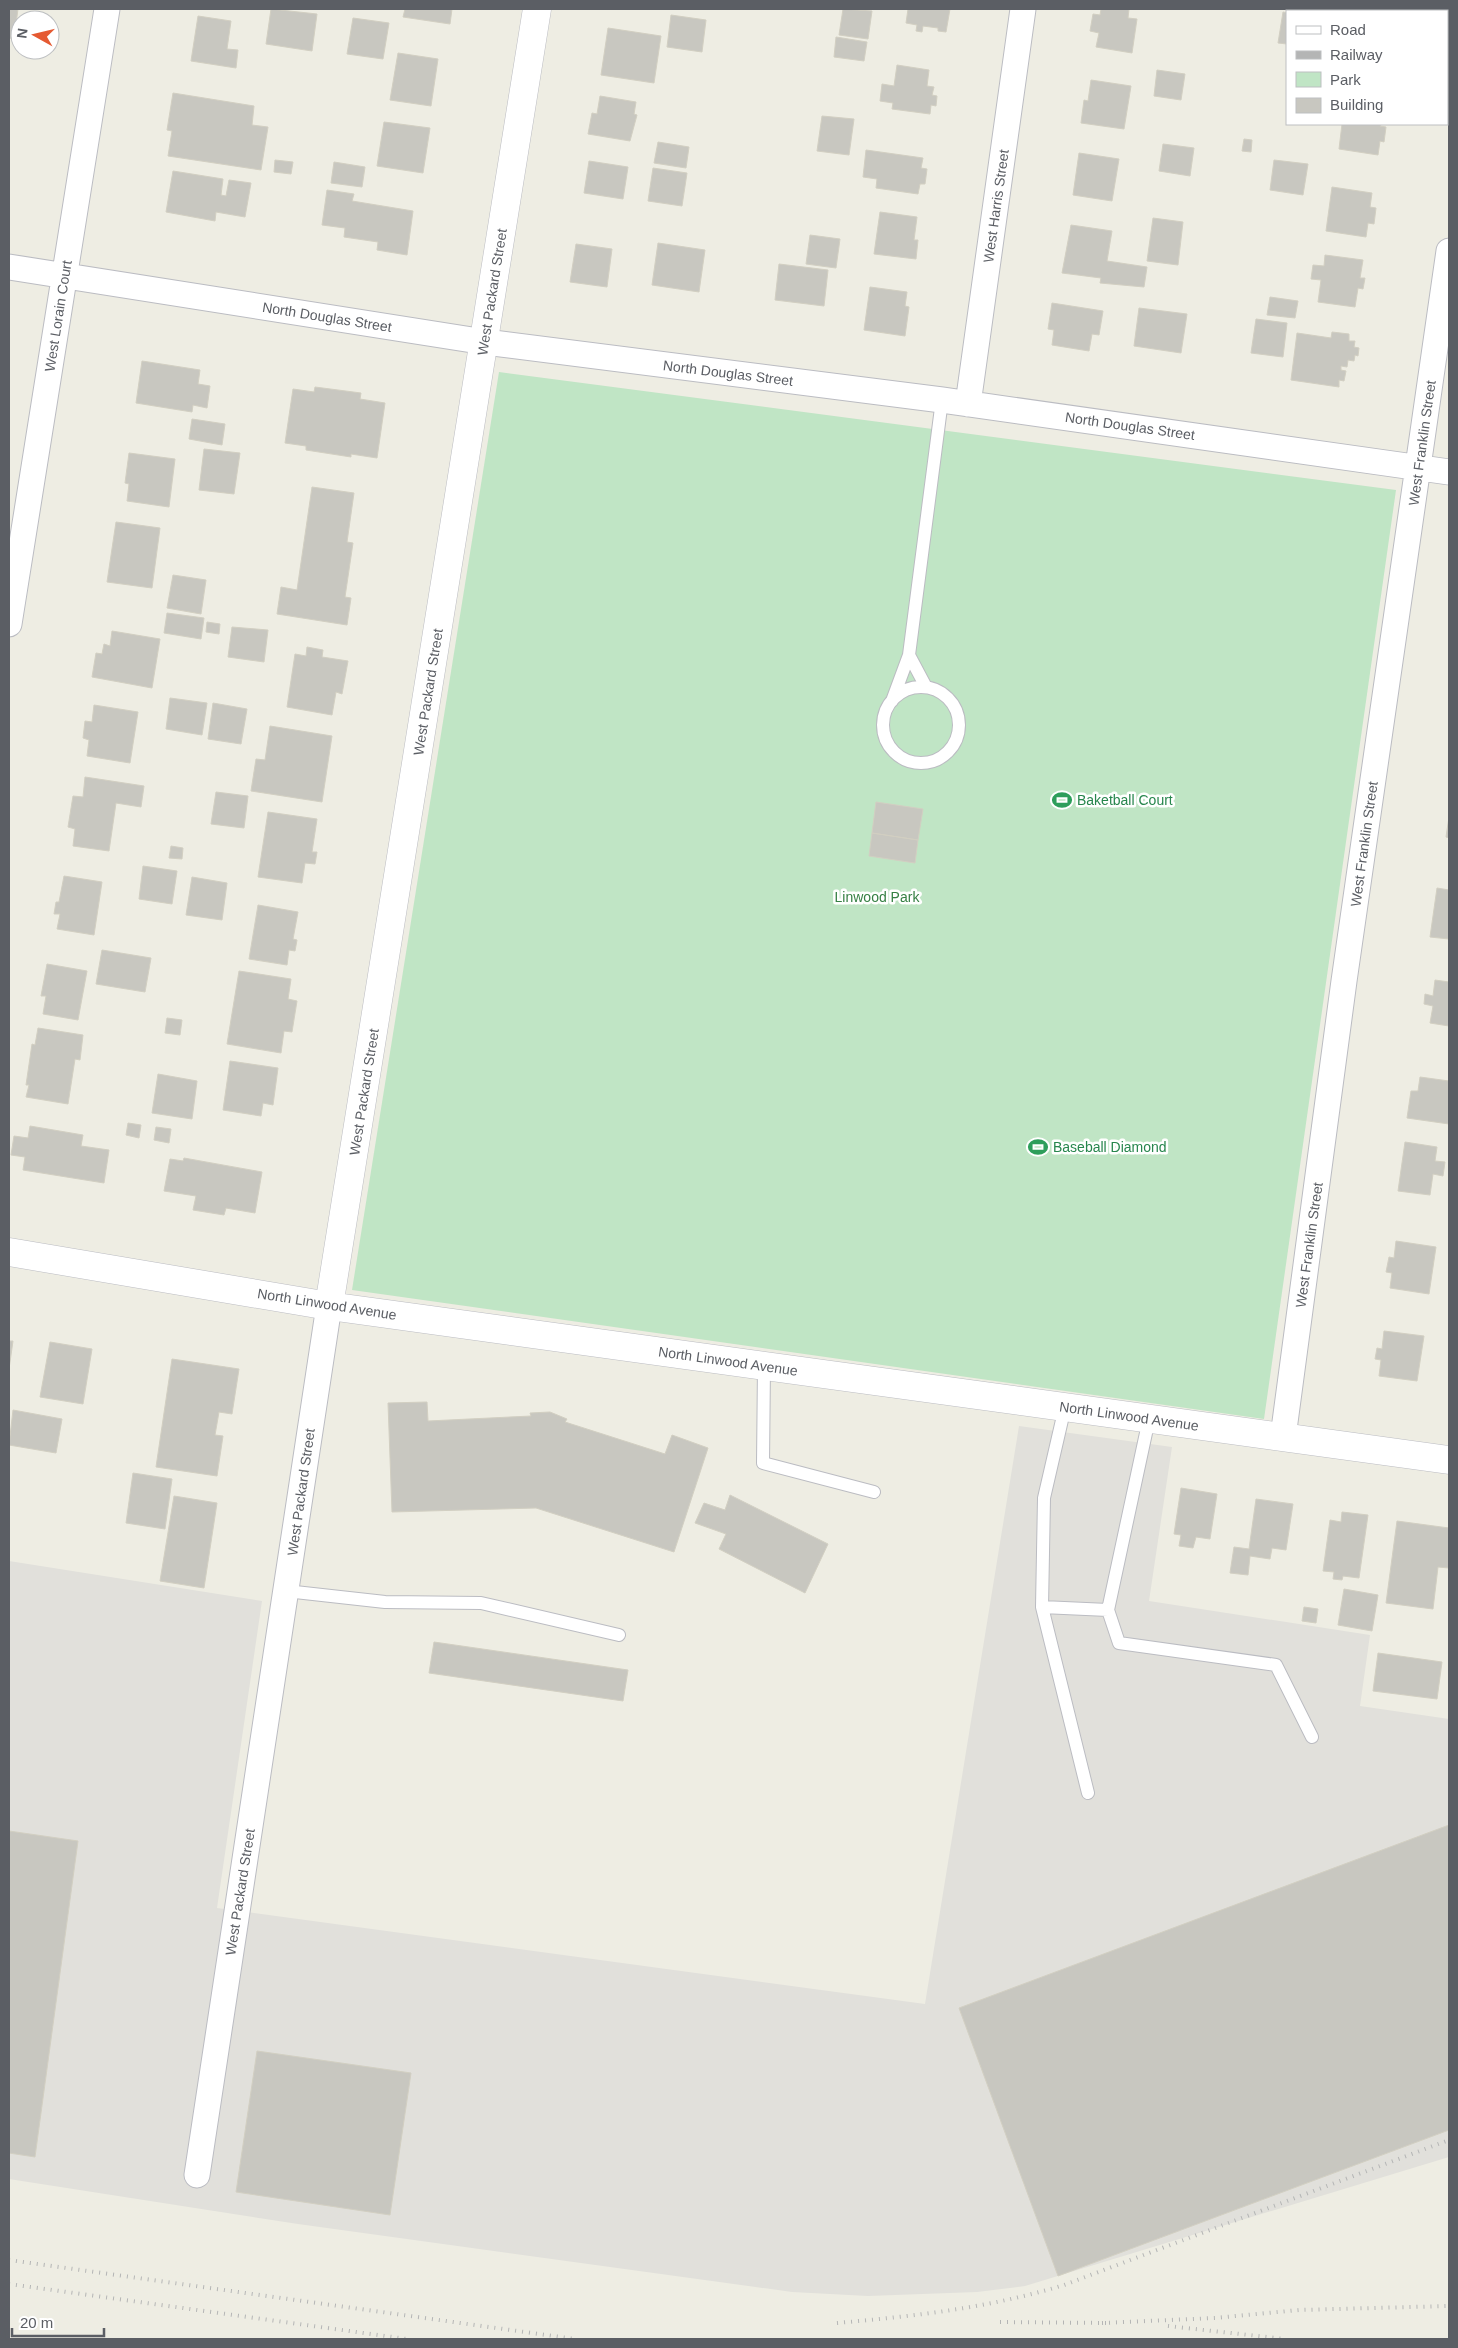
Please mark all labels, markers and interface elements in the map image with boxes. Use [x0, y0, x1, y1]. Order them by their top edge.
north arrow [10, 10, 60, 60]
legend [1286, 10, 1448, 125]
text: Road [1330, 21, 1366, 38]
text: N [13, 27, 31, 39]
text: Railway [1330, 46, 1383, 63]
text: Park [1330, 71, 1361, 88]
text: Building [1330, 96, 1383, 113]
street label: West Harris Street [980, 148, 1012, 264]
street label: West Packard Street [474, 227, 510, 357]
street label: West Lorain Court [41, 259, 75, 373]
street label: North Douglas Street [261, 299, 393, 335]
street label: North Douglas Street [662, 357, 794, 389]
street label: West Franklin Street [1405, 379, 1439, 507]
street label: North Douglas Street [1064, 409, 1196, 443]
street label: West Packard Street [410, 627, 446, 757]
street label: West Franklin Street [1347, 780, 1381, 908]
sports icon: Baketball Court [1051, 789, 1073, 811]
place label: Baketball Court [1077, 792, 1173, 808]
park label: Linwood Park [835, 889, 920, 905]
street label: West Packard Street [346, 1027, 382, 1157]
sports icon: Baseball Diamond [1027, 1136, 1049, 1158]
place label: Baseball Diamond [1053, 1139, 1167, 1155]
street label: West Franklin Street [1292, 1181, 1326, 1309]
street label: North Linwood Avenue [256, 1285, 398, 1323]
street label: North Linwood Avenue [657, 1343, 799, 1379]
street label: North Linwood Avenue [1058, 1398, 1200, 1434]
street label: West Packard Street [284, 1427, 318, 1557]
street label: West Packard Street [222, 1827, 258, 1957]
scale bar [12, 2306, 105, 2338]
text: 20 m [20, 2314, 53, 2331]

